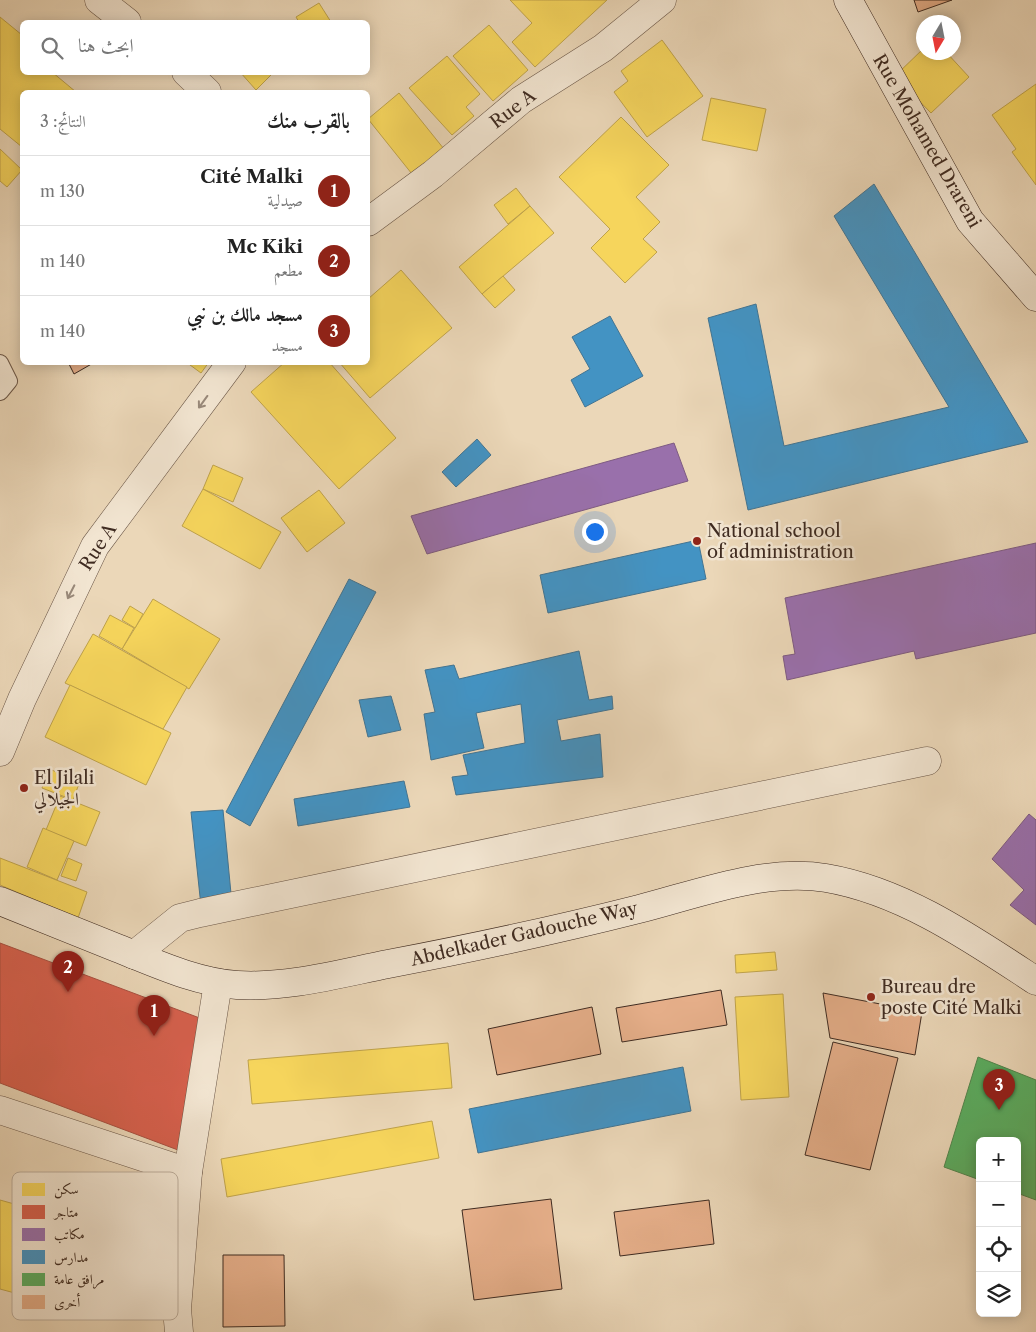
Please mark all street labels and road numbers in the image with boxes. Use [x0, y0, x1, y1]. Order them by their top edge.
street label: Rue Mohamed Drareni [868, 50, 986, 232]
street label: Rue A [486, 84, 541, 133]
street label: Rue A [75, 519, 122, 575]
street label: Abdelkader Gadouche Way [407, 897, 641, 971]

